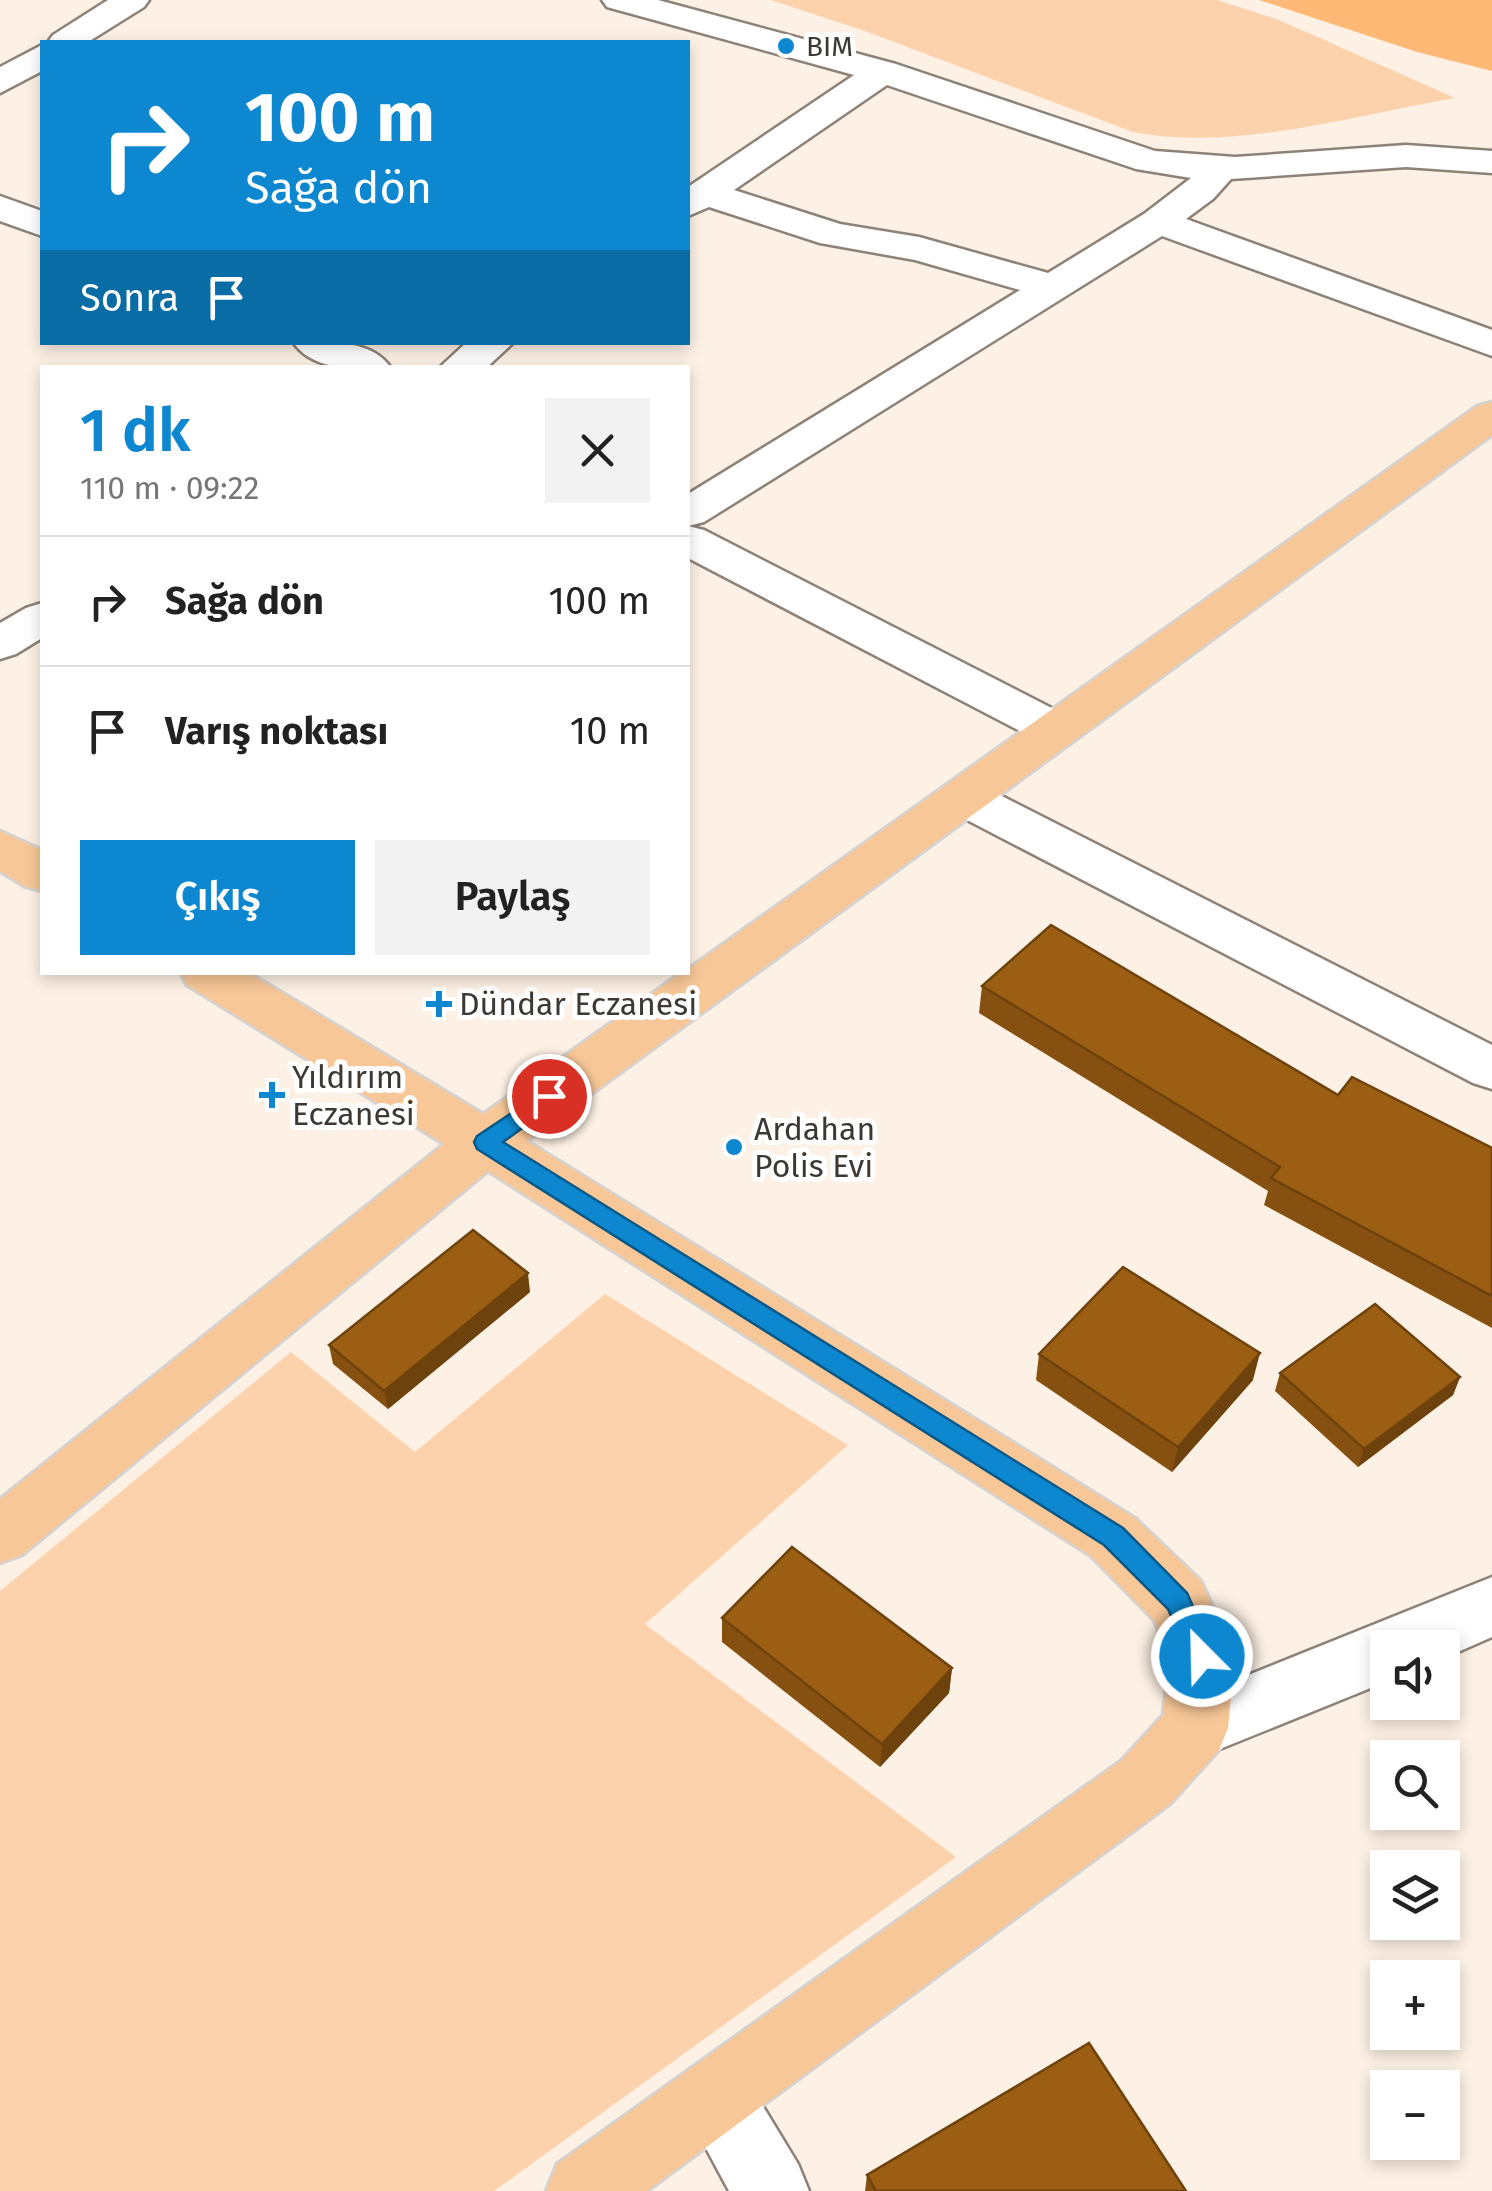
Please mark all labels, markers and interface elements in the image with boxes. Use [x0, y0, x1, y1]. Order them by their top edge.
place label: BIM [806, 30, 853, 63]
marker: BIM [775, 35, 797, 57]
text: 100 m [245, 76, 435, 160]
icon: right [80, 80, 210, 210]
text: Sağa dön [245, 161, 432, 215]
icon: arrive [199, 270, 254, 325]
text: Sonra [80, 275, 179, 321]
text: 1 dk [80, 395, 190, 467]
button: close [545, 398, 650, 503]
text: 110 m · 09:22 [80, 469, 259, 507]
icon: right [80, 574, 135, 629]
text: Sağa dön [165, 578, 324, 624]
text: 100 m [549, 578, 650, 624]
icon: arrive [80, 704, 135, 759]
text: Varış noktası [165, 708, 388, 754]
text: 10 m [570, 708, 650, 754]
button: Çıkış [80, 840, 355, 955]
button: Paylaş [375, 840, 650, 955]
place label: Dündar Eczanesi [459, 985, 697, 1023]
marker: Dündar Eczanesi [428, 993, 450, 1015]
pin [507, 1054, 592, 1139]
place label: Yıldırım Eczanesi [292, 1058, 415, 1133]
icon: arrive [522, 1069, 577, 1124]
marker: Yıldırım Eczanesi [261, 1084, 283, 1106]
place label: Ardahan Polis Evi [754, 1110, 875, 1185]
marker: Ardahan Polis Evi [723, 1136, 745, 1158]
position arrow [1150, 1604, 1254, 1708]
map controls [1370, 1630, 1460, 2160]
button: sound [1370, 1630, 1460, 1720]
button: search [1370, 1740, 1460, 1830]
button: layers [1370, 1850, 1460, 1940]
button: + [1370, 1960, 1460, 2050]
button: − [1370, 2070, 1460, 2160]

